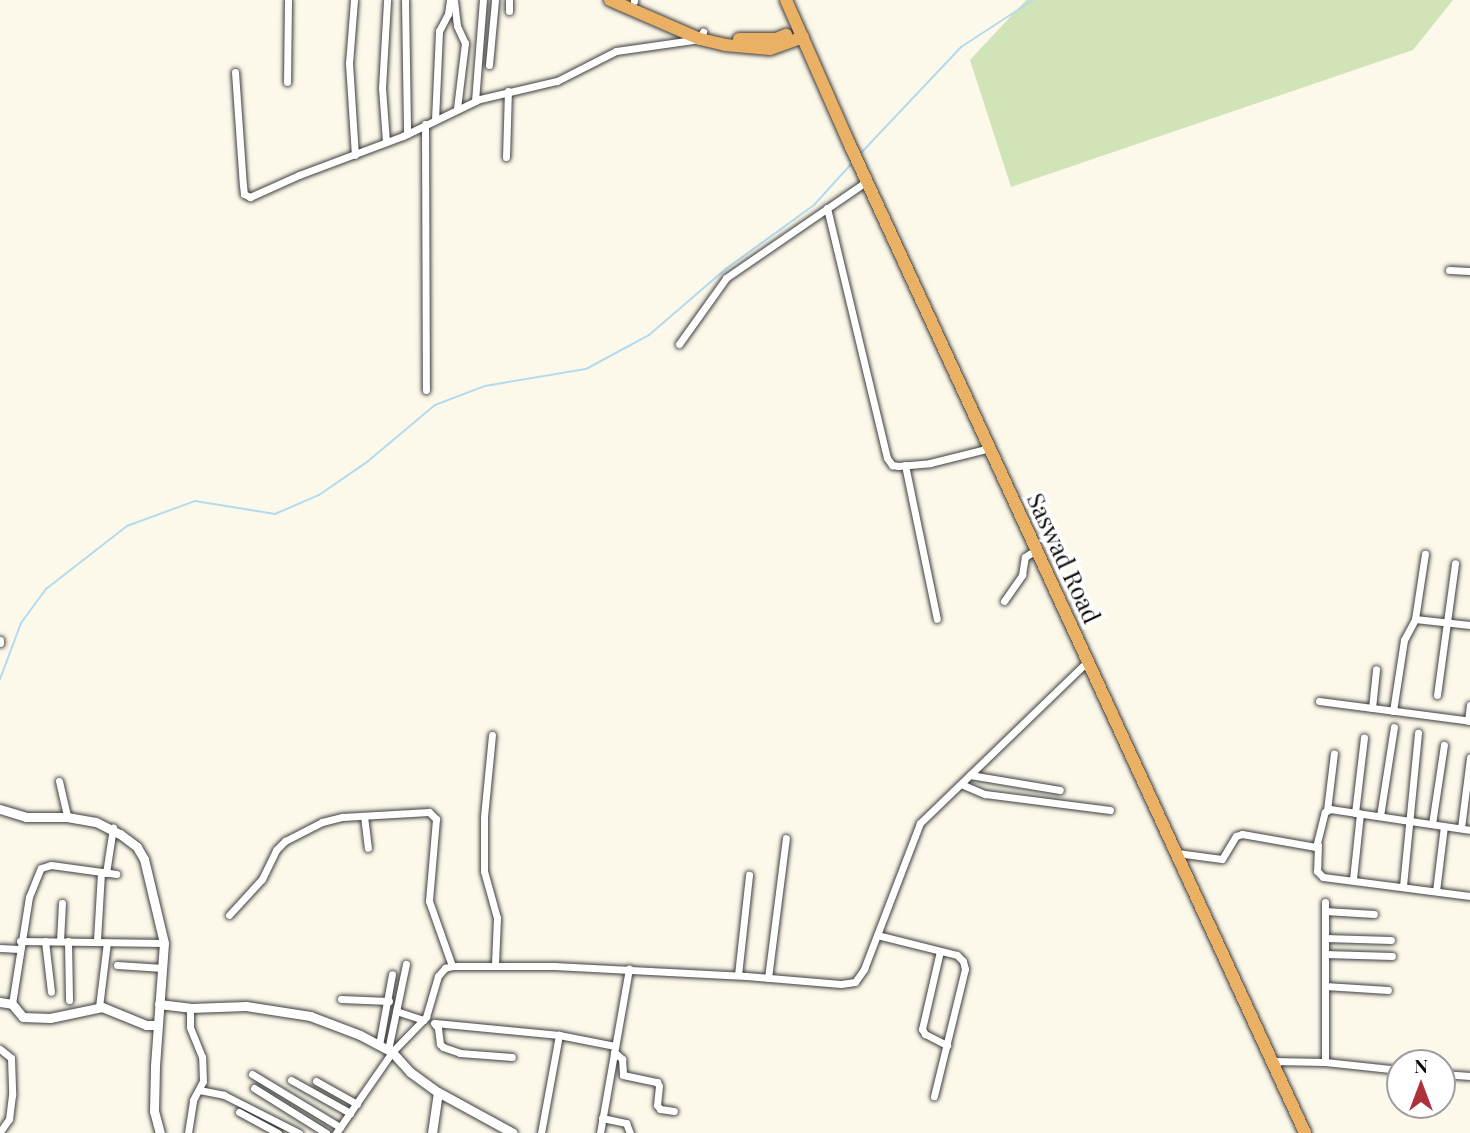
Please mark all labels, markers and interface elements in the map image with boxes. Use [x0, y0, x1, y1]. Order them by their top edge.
street label: Saswad Road [1021, 488, 1107, 628]
north arrow [1386, 1049, 1456, 1119]
text: N [1414, 1052, 1428, 1078]

